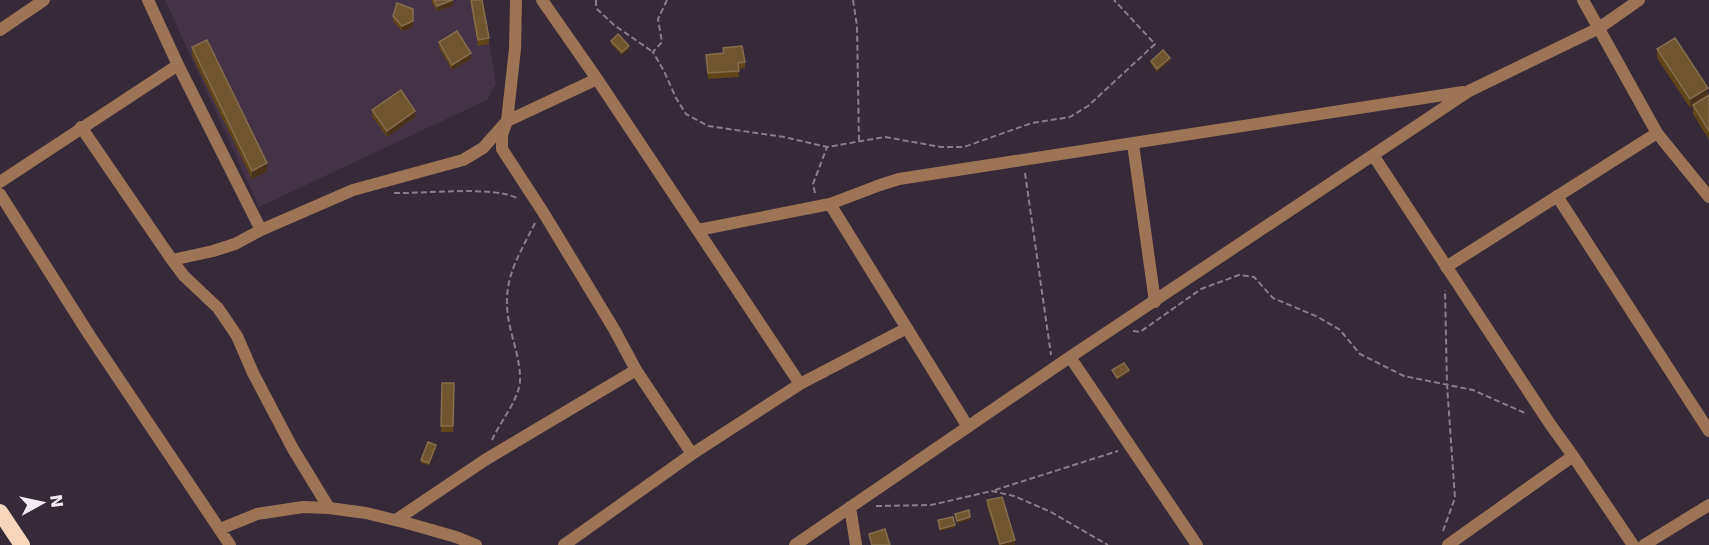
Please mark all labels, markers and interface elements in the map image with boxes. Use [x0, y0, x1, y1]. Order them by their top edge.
north arrow [12, 473, 72, 533]
text: N [46, 493, 67, 509]

